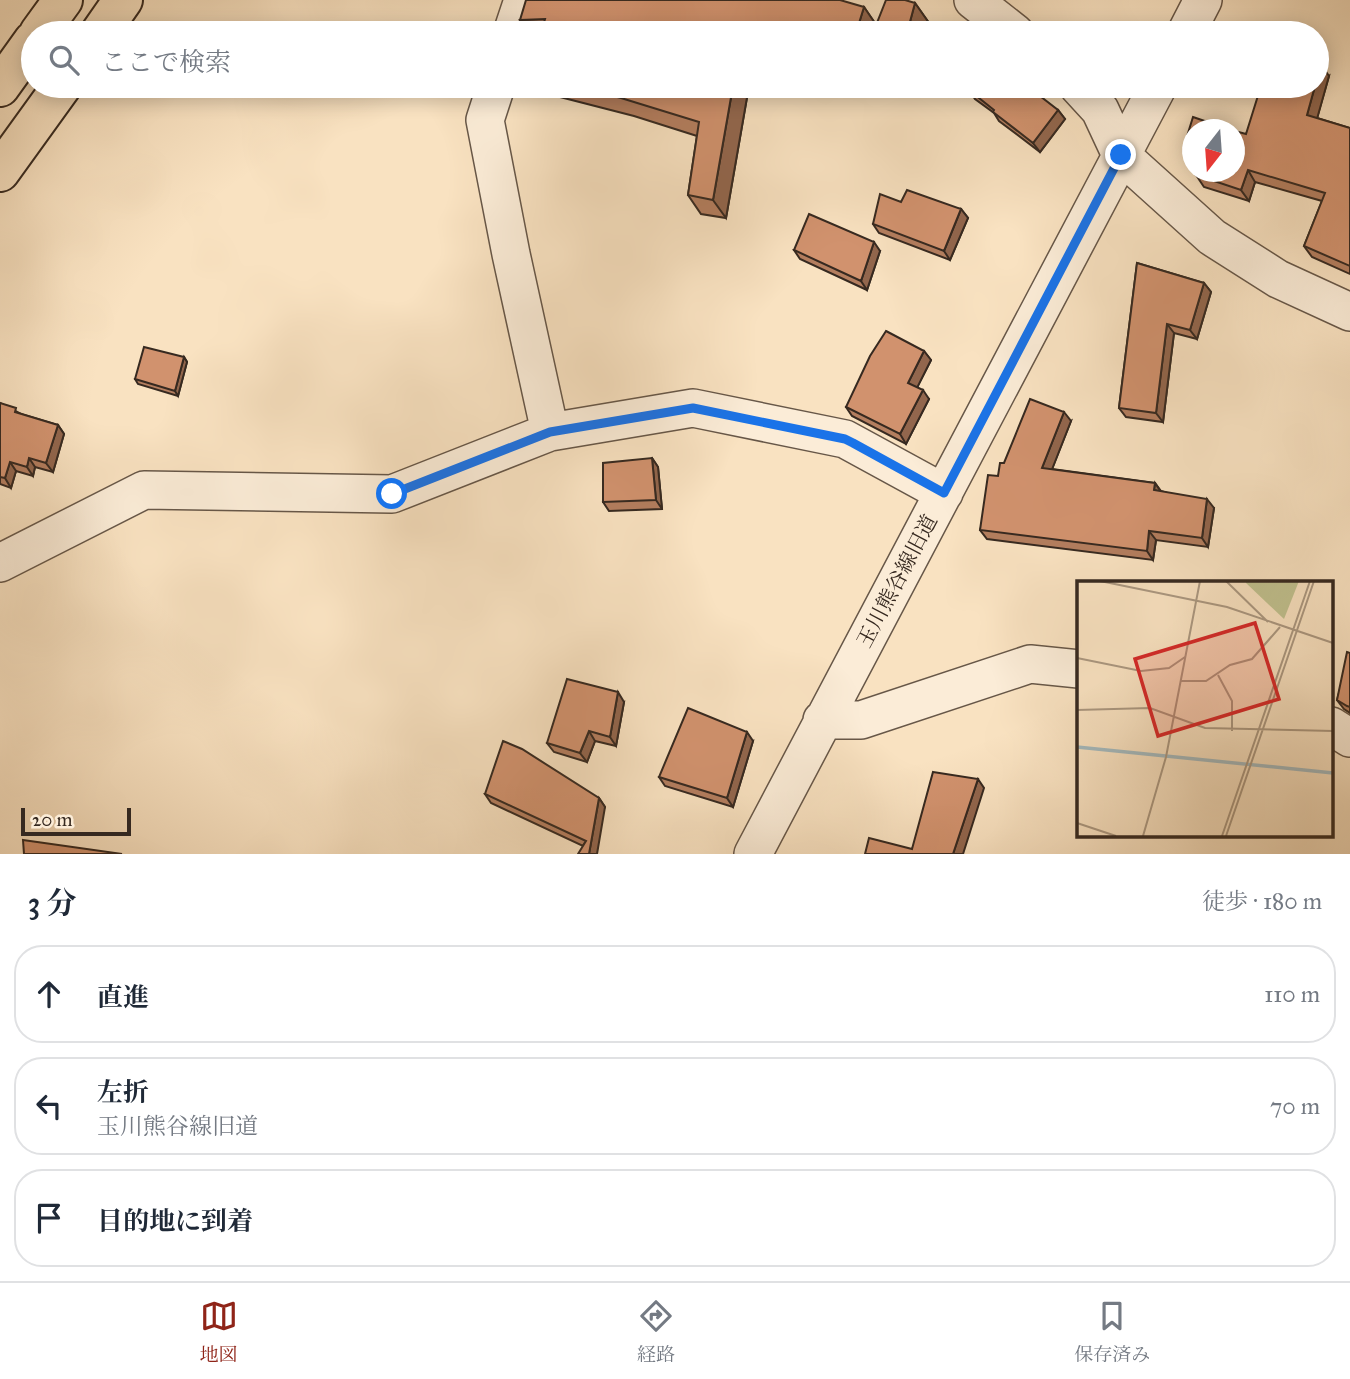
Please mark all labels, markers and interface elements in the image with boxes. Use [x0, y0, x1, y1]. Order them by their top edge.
search box [21, 21, 1329, 98]
icon: search [45, 41, 83, 79]
text: ここで検索 [101, 46, 231, 78]
north arrow [1182, 119, 1245, 182]
route end [1105, 139, 1136, 170]
route start [376, 478, 407, 509]
street label: 玉川熊谷線旧道 [851, 510, 943, 652]
inset map [1077, 581, 1332, 836]
scale bar [21, 805, 131, 837]
text: 20 m [32, 808, 73, 831]
text: 3 分 [28, 885, 76, 921]
text: 徒歩 · 180 m [1202, 887, 1322, 915]
icon: ahead [30, 975, 68, 1013]
text: 110 m [1264, 980, 1320, 1008]
text: 直進 [97, 981, 149, 1013]
text: 左折 [97, 1076, 149, 1108]
icon: left [30, 1087, 68, 1125]
text: 70 m [1270, 1092, 1320, 1120]
text: 玉川熊谷線旧道 [97, 1112, 258, 1140]
icon: arrive [30, 1199, 68, 1237]
text: 目的地に到着 [97, 1205, 253, 1237]
tab: 地図 [200, 1297, 238, 1366]
tab: 経路 [637, 1297, 675, 1366]
tab: 保存済み [1074, 1297, 1150, 1366]

